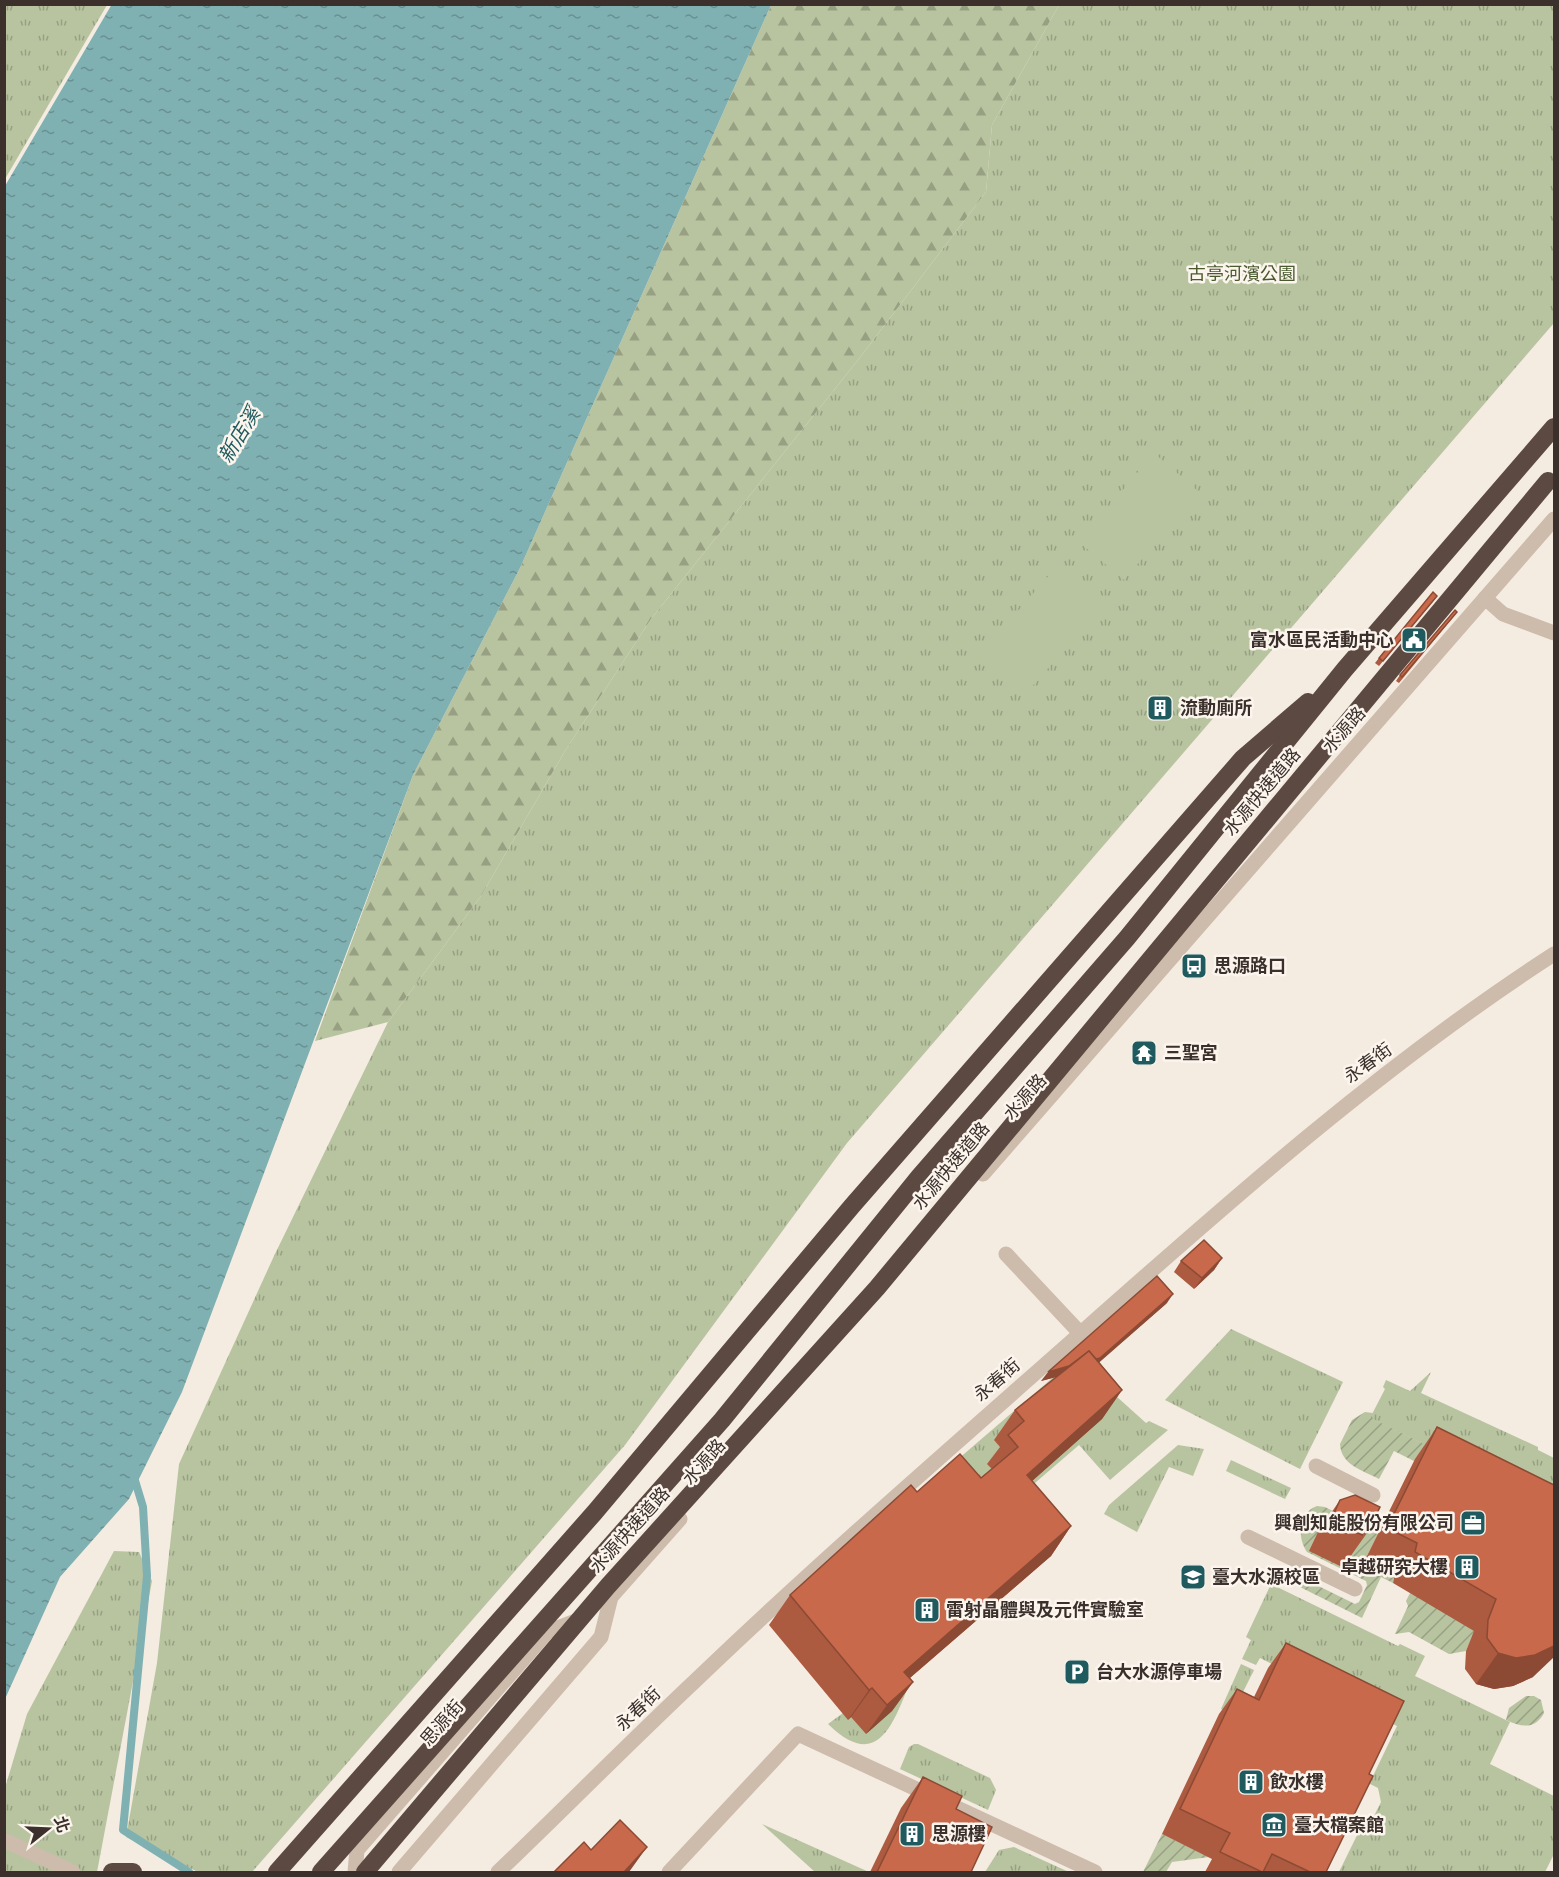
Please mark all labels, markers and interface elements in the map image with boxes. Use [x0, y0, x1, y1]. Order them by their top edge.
park label: 古亭河濱公園 [1188, 263, 1296, 284]
water label: 新店溪 [213, 401, 266, 467]
public building icon: 富水區民活動中心 [1399, 625, 1429, 655]
place label: 富水區民活動中心 [1250, 629, 1394, 650]
building icon: 流動廁所 [1145, 693, 1175, 723]
place label: 流動廁所 [1180, 697, 1252, 718]
street label: 水源路 [1318, 702, 1369, 757]
street label: 水源快速道路 [1219, 744, 1304, 840]
bus stop icon: 思源路口 [1179, 951, 1209, 981]
place label: 思源路口 [1214, 955, 1286, 976]
temple icon: 三聖宮 [1129, 1038, 1159, 1068]
street label: 永春街 [1340, 1038, 1396, 1087]
place label: 三聖宮 [1164, 1042, 1218, 1063]
street label: 水源路 [999, 1069, 1050, 1124]
street label: 水源快速道路 [908, 1118, 993, 1214]
street label: 永春街 [969, 1354, 1024, 1405]
street label: 水源路 [678, 1434, 729, 1489]
street label: 水源快速道路 [586, 1483, 674, 1577]
office icon: 興創知能股份有限公司 [1458, 1508, 1488, 1538]
place label: 興創知能股份有限公司 [1274, 1512, 1454, 1533]
building icon: 卓越研究大樓 [1452, 1552, 1482, 1582]
place label: 卓越研究大樓 [1340, 1556, 1448, 1577]
school or university icon: 臺大水源校區 [1178, 1562, 1208, 1592]
place label: 臺大水源校區 [1212, 1566, 1320, 1587]
building icon: 雷射晶體與及元件實驗室 [912, 1595, 942, 1625]
place label: 雷射晶體與及元件實驗室 [946, 1599, 1144, 1620]
parking icon: 台大水源停車場 [1062, 1657, 1092, 1687]
place label: 台大水源停車場 [1096, 1661, 1222, 1682]
street label: 永春街 [611, 1682, 664, 1735]
street label: 思源街 [416, 1695, 467, 1750]
building icon: 飲水樓 [1236, 1767, 1266, 1797]
place label: 飲水樓 [1270, 1771, 1324, 1792]
north arrow [18, 1799, 78, 1859]
museum icon: 臺大檔案館 [1259, 1810, 1289, 1840]
text: 北 [50, 1814, 74, 1835]
place label: 臺大檔案館 [1294, 1814, 1384, 1835]
building icon: 思源樓 [897, 1819, 927, 1849]
place label: 思源樓 [932, 1823, 986, 1844]

